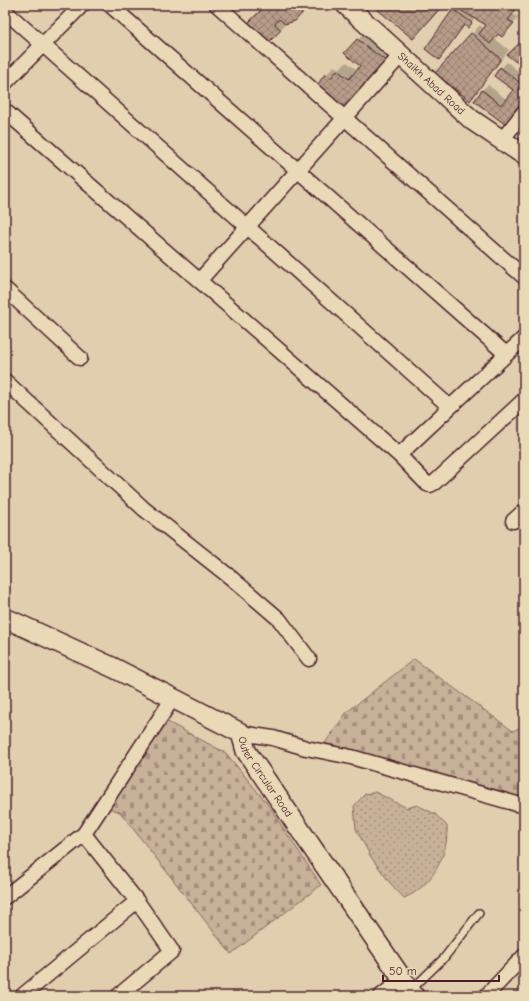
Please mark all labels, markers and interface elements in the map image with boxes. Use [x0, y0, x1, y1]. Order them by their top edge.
street label: Shaikh Abad Road [395, 49, 468, 117]
street label: Outer Circular Road [236, 735, 296, 819]
scale bar [383, 957, 499, 983]
text: 50 m [389, 964, 417, 978]

